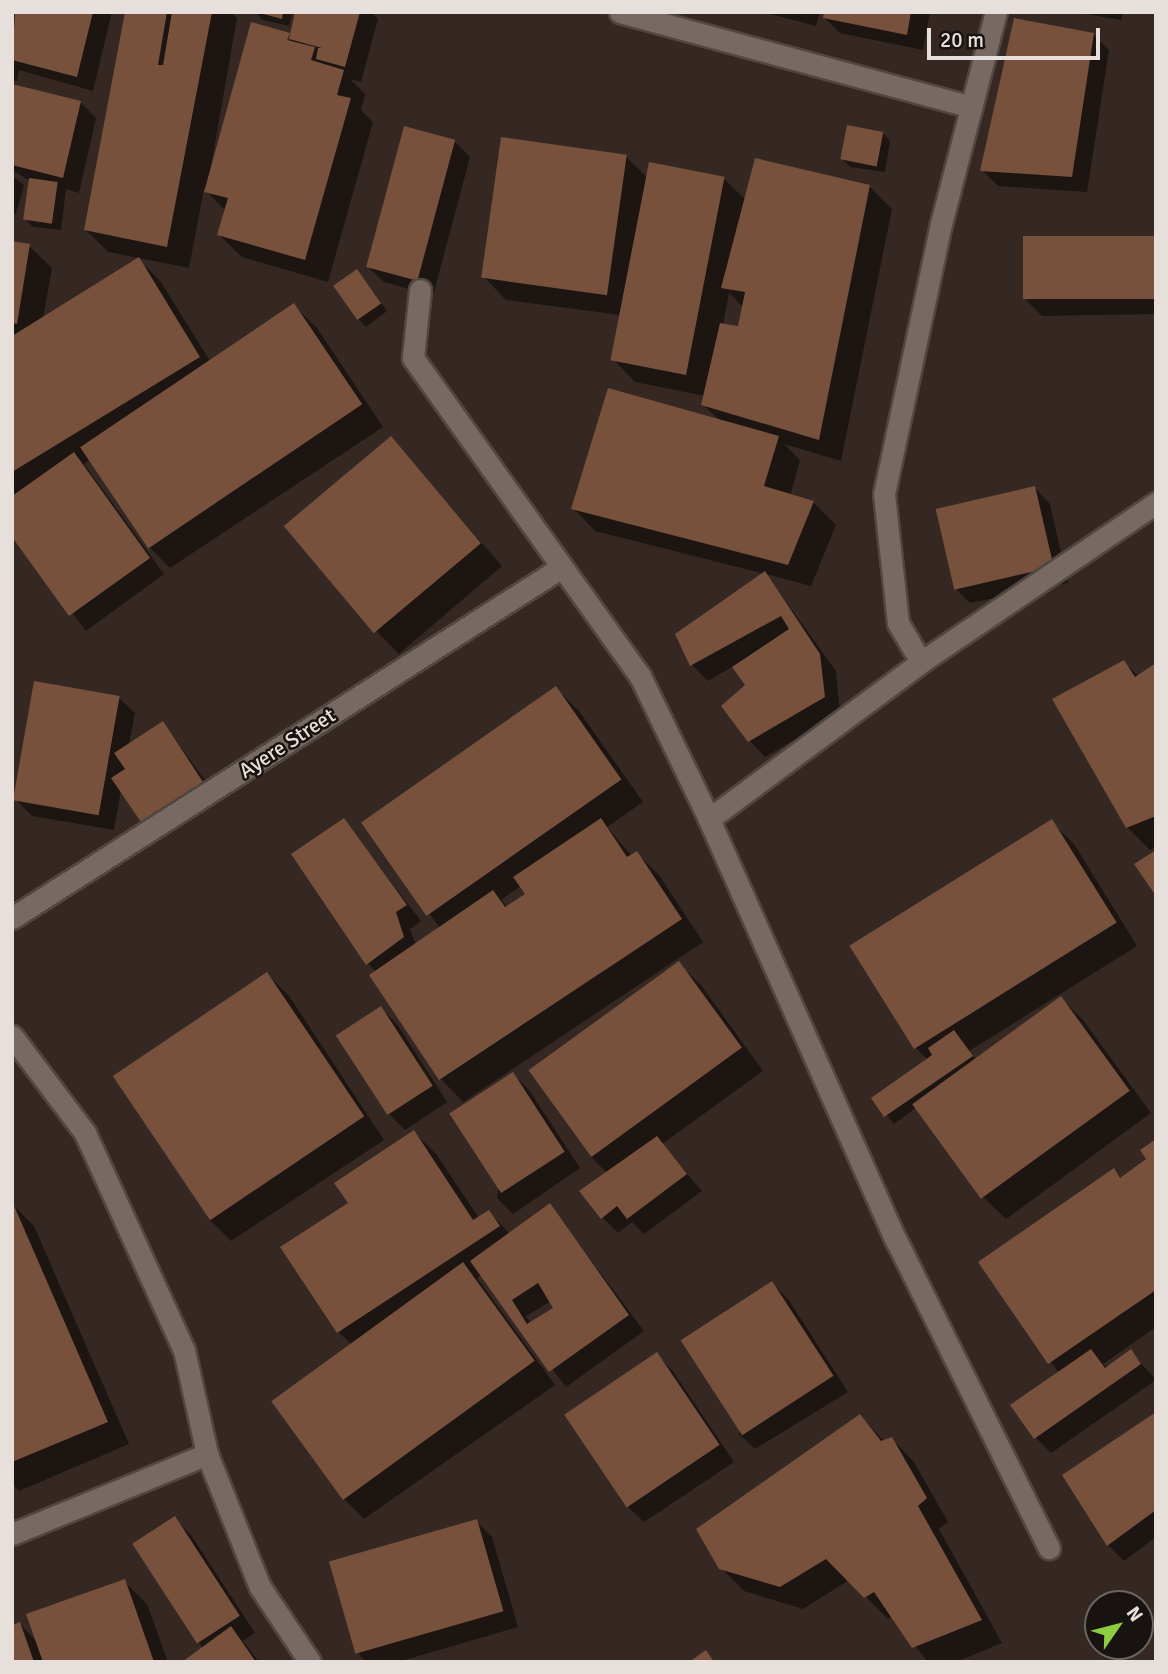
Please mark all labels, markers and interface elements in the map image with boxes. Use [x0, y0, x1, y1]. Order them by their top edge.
scale bar [930, 14, 1103, 58]
text: 20 m [940, 27, 984, 53]
street label: Ayere Street [234, 703, 340, 783]
north arrow [1084, 1590, 1154, 1660]
text: N [1121, 1602, 1148, 1626]

